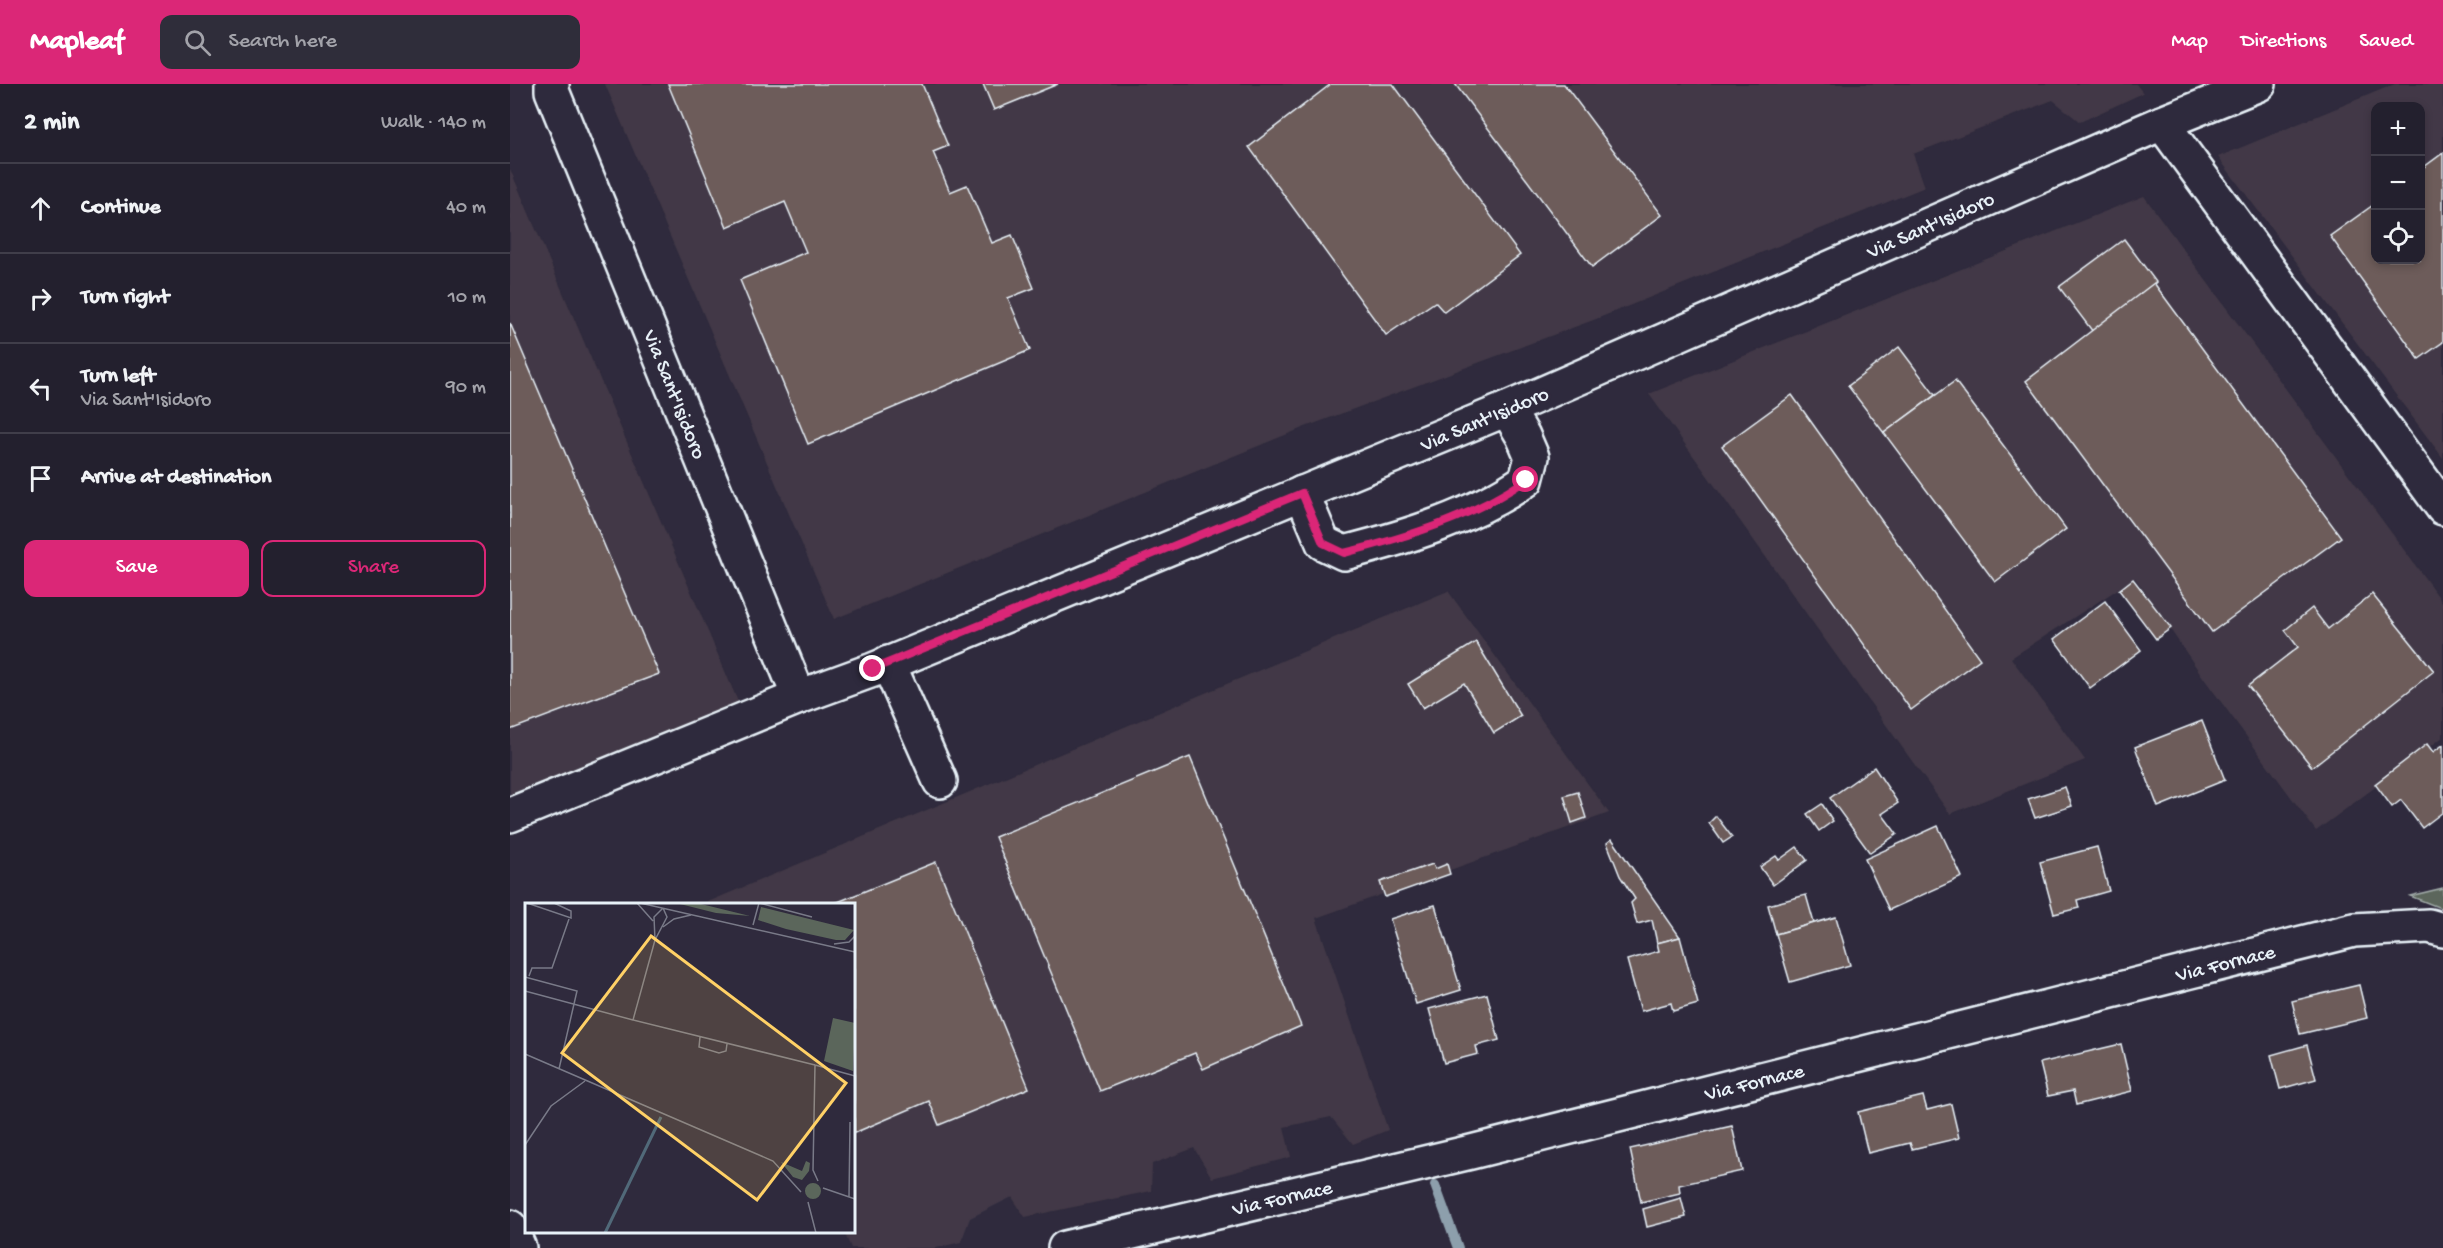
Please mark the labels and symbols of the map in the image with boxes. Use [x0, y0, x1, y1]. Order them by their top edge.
street label: Via Sant'Isidoro [1863, 188, 1999, 267]
street label: Via Sant'Isidoro [635, 326, 710, 464]
street label: Via Sant'Isidoro [1417, 383, 1553, 460]
route start [1512, 466, 1538, 492]
route end [859, 655, 885, 681]
inset map [525, 903, 855, 1233]
street label: Via Fornace [2173, 941, 2279, 990]
street label: Via Fornace [1702, 1060, 1808, 1109]
street label: Via Fornace [1230, 1177, 1336, 1224]

